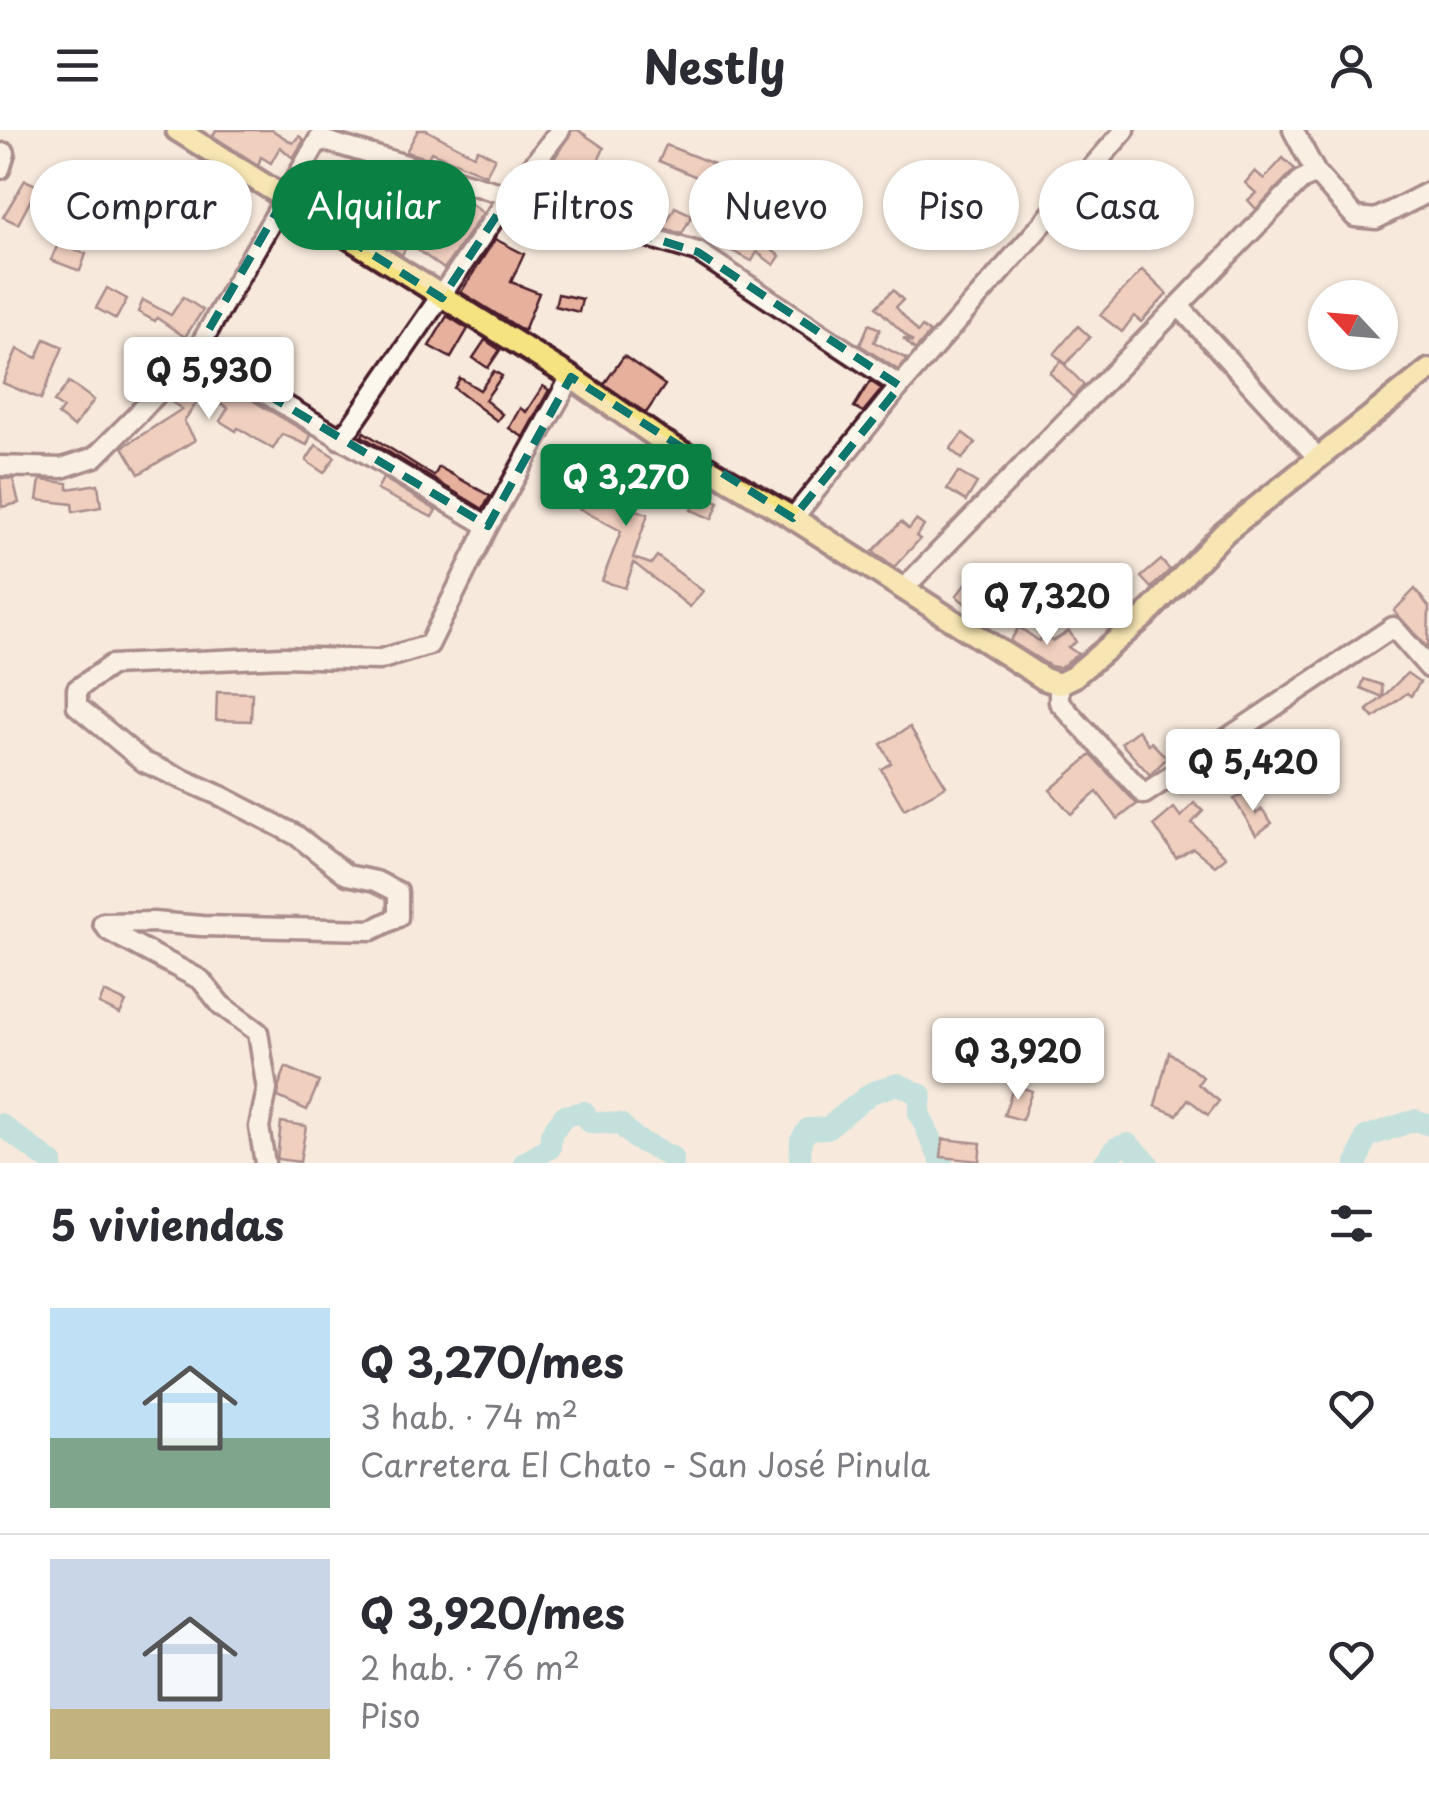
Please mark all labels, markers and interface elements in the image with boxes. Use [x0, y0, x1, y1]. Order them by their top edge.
text: Nestly [644, 31, 785, 99]
icon: menu [50, 38, 105, 93]
icon: person [1324, 38, 1379, 93]
chip: Comprar [30, 160, 252, 250]
chip: Alquilar [272, 160, 476, 250]
chip: Filtros [496, 160, 669, 250]
chip: Nuevo [689, 160, 863, 250]
chip: Piso [883, 160, 1019, 250]
chip: Casa [1039, 160, 1194, 250]
north arrow [1308, 280, 1398, 370]
map controls [1308, 280, 1398, 370]
pin: Q 5,930 [117, 337, 301, 422]
text: Q 5,930 [146, 345, 272, 393]
pin: Q 3,270 [534, 444, 718, 529]
text: Q 3,270 [562, 452, 690, 500]
pin: Q 7,320 [955, 563, 1139, 648]
text: Q 7,320 [984, 571, 1110, 619]
pin: Q 5,420 [1161, 729, 1345, 814]
text: Q 5,420 [1188, 737, 1318, 785]
pin: Q 3,920 [926, 1018, 1110, 1103]
text: Q 3,920 [954, 1026, 1082, 1074]
text: 5 viviendas [50, 1192, 284, 1255]
icon: filters [1324, 1196, 1379, 1251]
text: Q 3,270/mes [360, 1329, 624, 1392]
icon: home [130, 1348, 250, 1468]
icon: heart [1324, 1381, 1379, 1436]
text: 3 hab. · 74 m² [360, 1392, 578, 1440]
text: Carretera El Chato - San José Pinula [360, 1440, 930, 1488]
text: Q 3,920/mes [360, 1580, 625, 1643]
icon: home [130, 1599, 250, 1719]
icon: heart [1324, 1632, 1379, 1687]
text: 2 hab. · 76 m² [360, 1643, 580, 1691]
text: Piso [360, 1691, 421, 1739]

